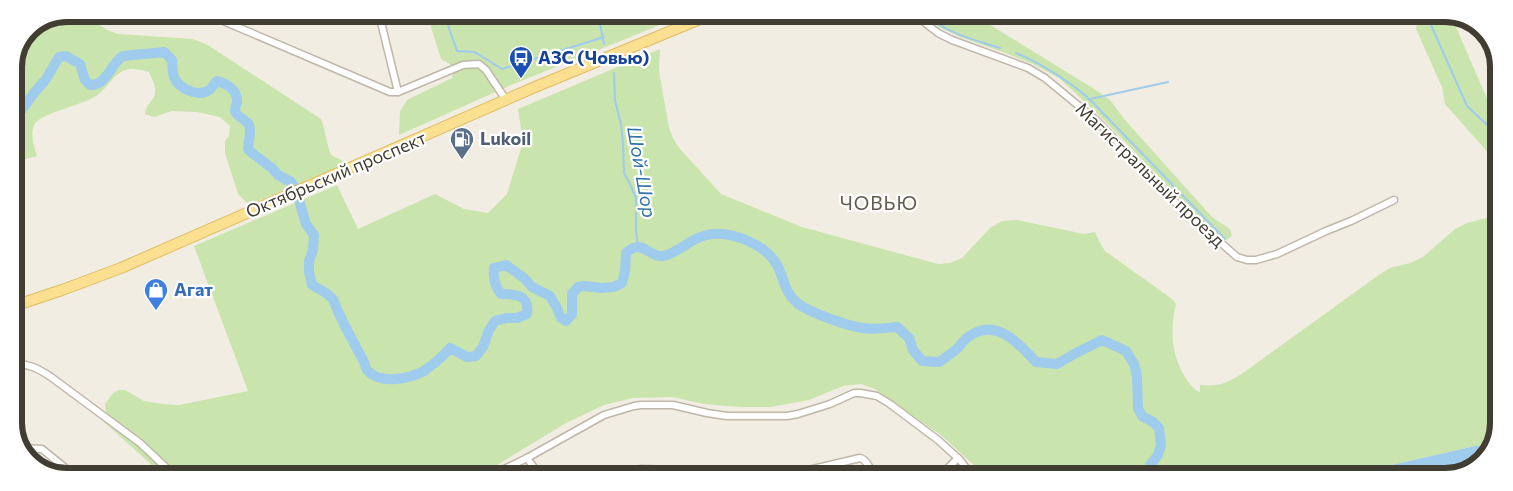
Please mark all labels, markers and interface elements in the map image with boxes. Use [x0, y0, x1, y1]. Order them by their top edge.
bus stop icon: АЗС (Човью) [508, 45, 534, 79]
place label: АЗС (Човью) [538, 46, 649, 68]
street label: Магистральный проезд [1072, 97, 1230, 252]
water label: Шой-Шор [623, 124, 662, 219]
street label: Октябрьский проспект [242, 126, 430, 222]
fuel station icon: Lukoil [449, 126, 475, 160]
place label: Lukoil [480, 127, 531, 149]
district label: ЧОВЬЮ [840, 191, 918, 214]
shop icon: Агат [143, 277, 169, 311]
place label: Агат [174, 278, 213, 300]

